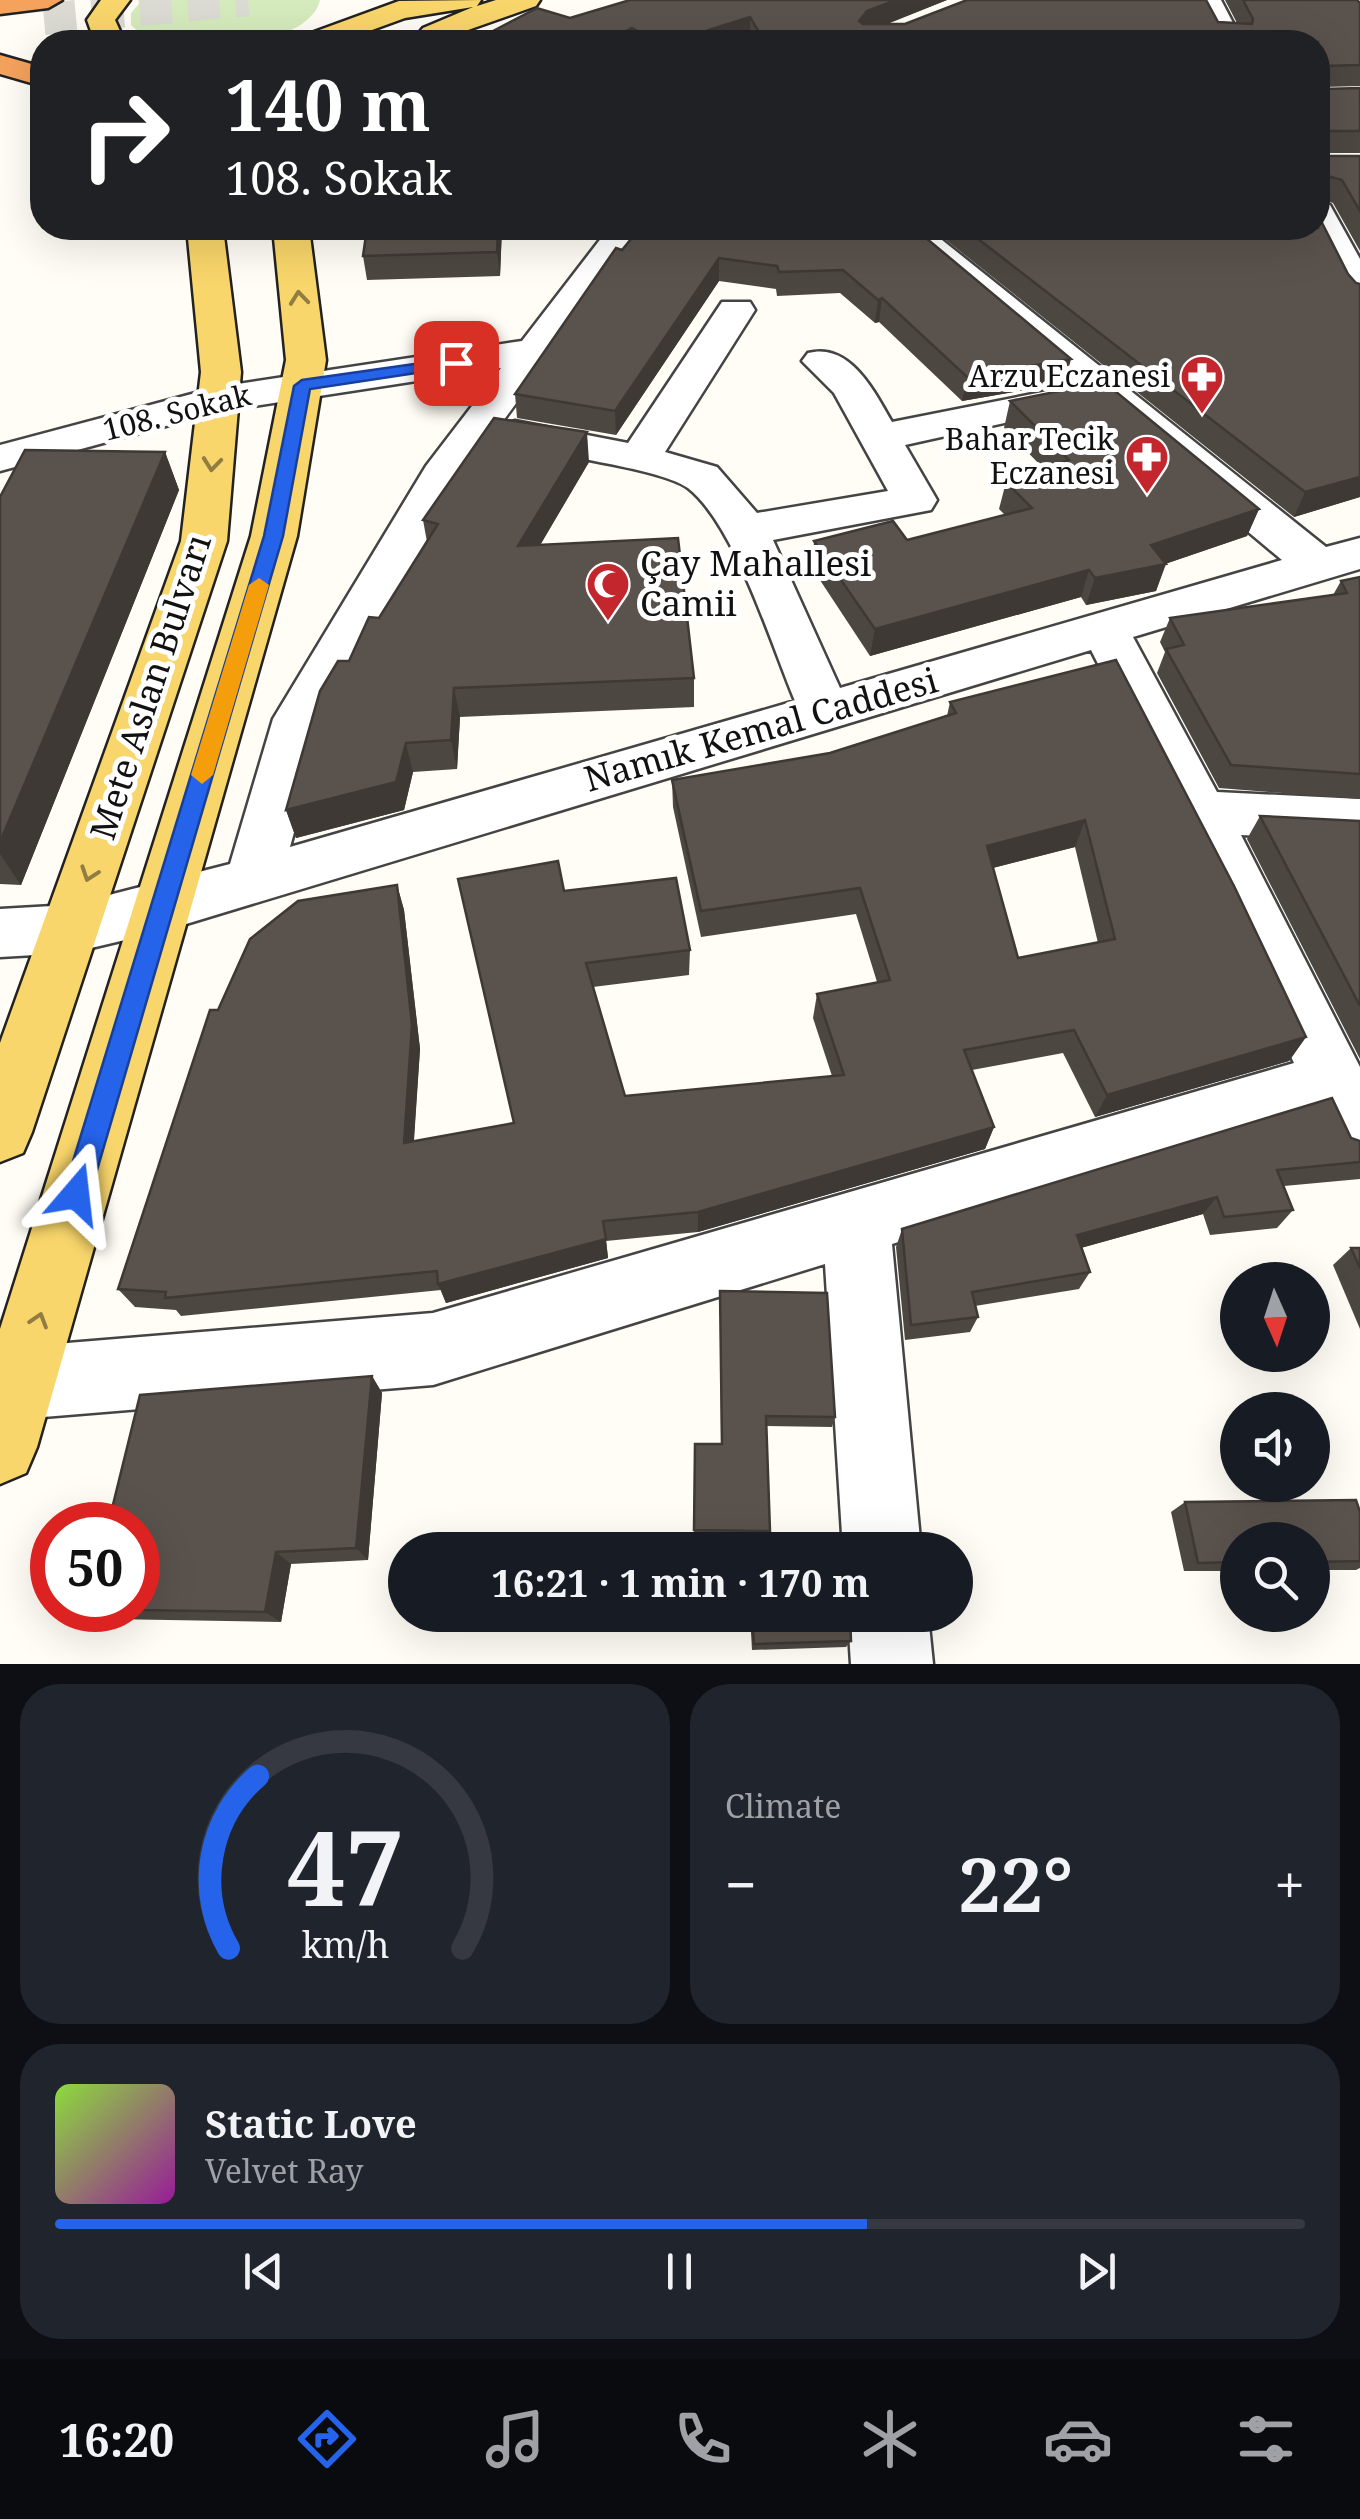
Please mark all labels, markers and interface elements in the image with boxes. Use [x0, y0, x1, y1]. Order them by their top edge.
text: 140 m [225, 56, 431, 152]
icon: right [60, 70, 190, 200]
text: 108. Sokak [225, 147, 452, 208]
one-way arrow [289, 289, 310, 305]
pin [414, 321, 499, 406]
icon: arrive [429, 336, 484, 391]
pharmacy icon: Arzu Eczanesi [1179, 354, 1225, 415]
place label: Arzu Eczanesi [968, 355, 1170, 396]
street label: 108. Sokak [98, 373, 255, 450]
place label: Bahar Tecik Eczanesi [945, 418, 1114, 493]
pharmacy icon: Bahar Tecik Eczanesi [1124, 434, 1170, 495]
one-way arrow [202, 456, 223, 472]
street label: Mete Aslan Bulvarı [78, 528, 221, 845]
place label: Çay Mahallesi Camii [640, 539, 871, 626]
mosque icon: Çay Mahallesi Camii [585, 561, 631, 622]
street label: Namık Kemal Caddesi [578, 656, 943, 802]
one-way arrow [80, 864, 101, 881]
position arrow [24, 1142, 128, 1246]
north arrow [1220, 1262, 1330, 1372]
map controls [1220, 1262, 1330, 1632]
one-way arrow [27, 1312, 47, 1329]
button: sound [1220, 1392, 1330, 1502]
speed limit sign: 50 [30, 1502, 160, 1632]
button: search [1220, 1522, 1330, 1632]
text: 16:21 · 1 min · 170 m [491, 1556, 870, 1608]
text: Climate [725, 1784, 841, 1827]
text: 47 [286, 1795, 404, 1936]
text: 22° [958, 1832, 1073, 1934]
text: − [725, 1846, 757, 1921]
text: + [1274, 1846, 1305, 1921]
text: km/h [301, 1920, 389, 1968]
text: Static Love [205, 2097, 417, 2149]
text: Velvet Ray [205, 2149, 363, 2192]
icon: previous [236, 2244, 291, 2299]
icon: pause [652, 2244, 707, 2299]
icon: next [1069, 2244, 1124, 2299]
icon: directions [292, 2404, 362, 2474]
icon: music [480, 2404, 550, 2474]
icon: phone [668, 2404, 738, 2474]
icon: climate [855, 2404, 925, 2474]
icon: car [1043, 2404, 1113, 2474]
icon: filters [1231, 2404, 1301, 2474]
text: 16:20 [59, 2409, 174, 2470]

